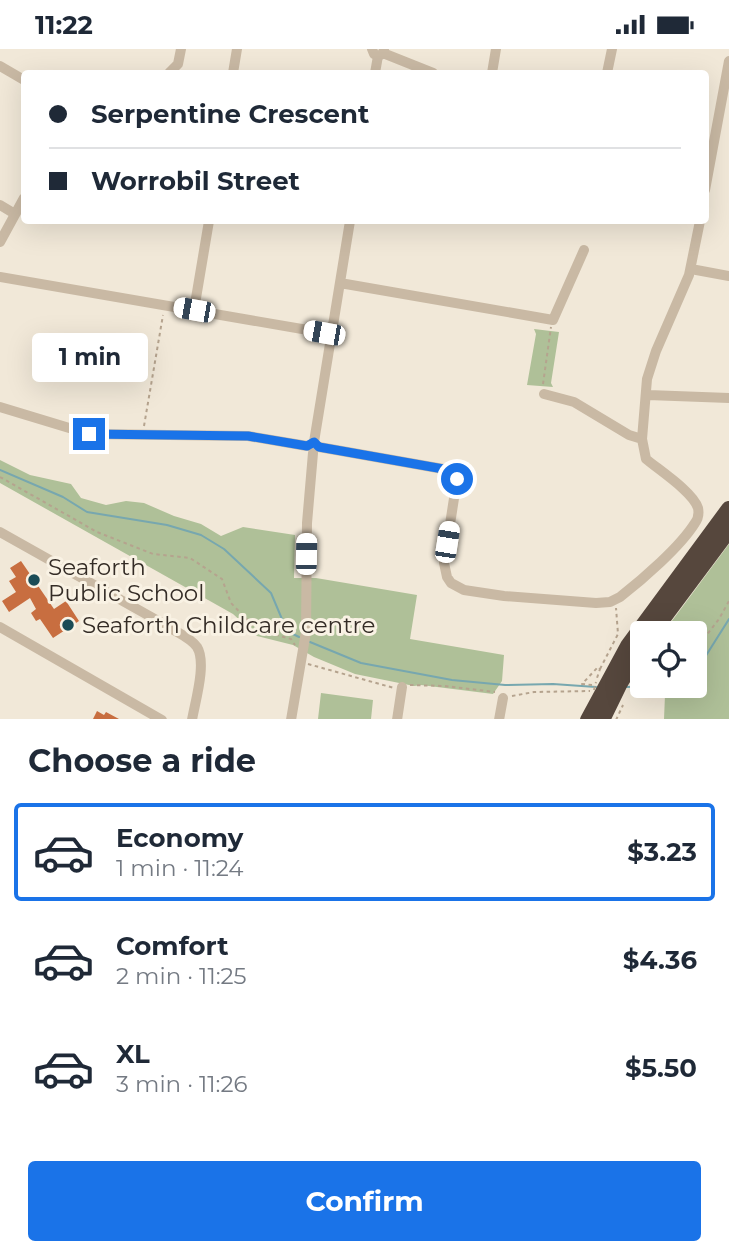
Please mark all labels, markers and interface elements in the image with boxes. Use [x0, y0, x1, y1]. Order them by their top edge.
text: 11:22 [35, 9, 93, 41]
text: Serpentine Crescent [91, 98, 369, 130]
text: Worrobil Street [91, 165, 300, 197]
car [172, 296, 217, 324]
car [302, 319, 347, 347]
callout: 1 min [31, 333, 147, 381]
text: 1 min [59, 343, 121, 371]
route end [73, 418, 105, 450]
route start [441, 463, 473, 495]
car [434, 520, 461, 564]
car [296, 533, 317, 575]
place label: Seaforth Public School [48, 553, 204, 607]
marker: Seaforth Public School [26, 572, 42, 588]
place label: Seaforth Childcare centre [82, 611, 375, 639]
marker: Seaforth Childcare centre [60, 617, 76, 633]
map controls [630, 621, 707, 698]
button: locate [630, 621, 707, 698]
text: Choose a ride [28, 741, 256, 780]
icon: car [32, 821, 95, 884]
text: Economy [116, 822, 243, 854]
text: $3.23 [627, 836, 697, 868]
text: 1 min · 11:24 [116, 854, 244, 882]
icon: car [32, 929, 95, 992]
text: Comfort [116, 930, 228, 962]
text: $4.36 [623, 944, 697, 976]
text: 2 min · 11:25 [116, 962, 247, 990]
icon: car [32, 1037, 95, 1100]
text: XL [116, 1038, 150, 1070]
text: $5.50 [625, 1052, 697, 1084]
text: 3 min · 11:26 [116, 1070, 248, 1098]
button: Confirm [28, 1161, 701, 1241]

